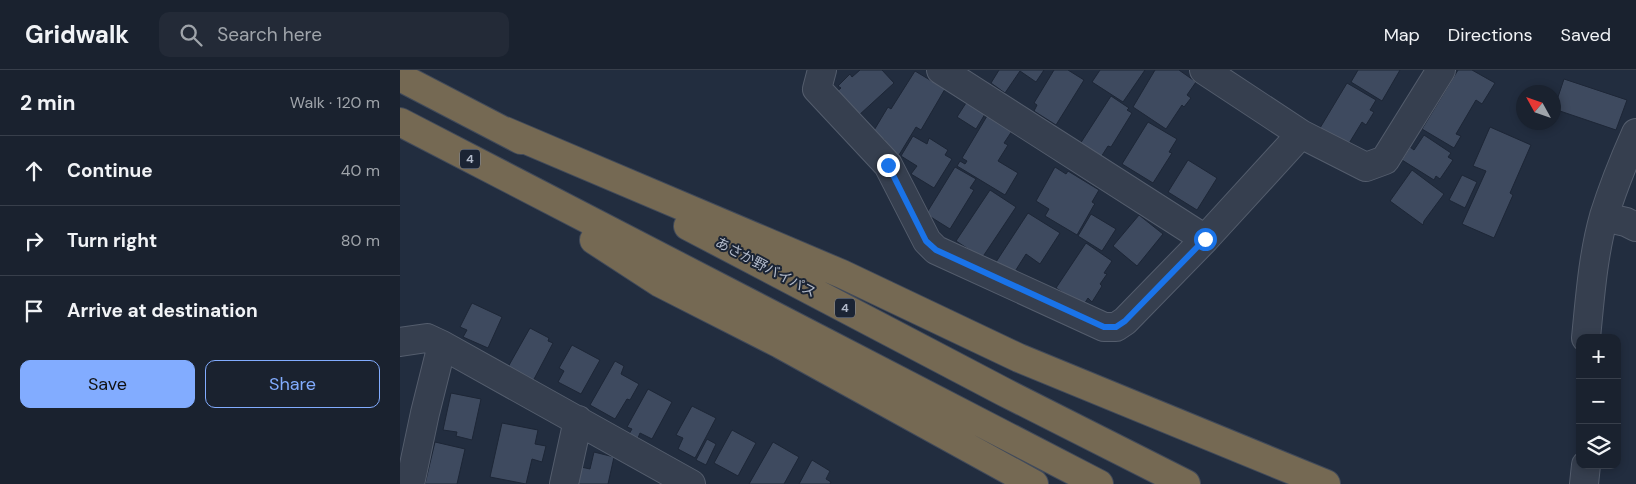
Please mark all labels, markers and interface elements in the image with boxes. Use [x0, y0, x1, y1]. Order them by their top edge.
search box [159, 12, 509, 57]
text: Gridwalk [25, 19, 129, 50]
icon: search [177, 21, 205, 49]
text: Search here [217, 22, 322, 47]
text: Map [1384, 23, 1420, 47]
text: Directions [1448, 23, 1533, 47]
text: Saved [1561, 23, 1611, 47]
north arrow [1516, 85, 1561, 130]
text: 2 min [20, 89, 76, 117]
text: Walk · 120 m [290, 92, 380, 113]
road number: 4 [460, 150, 480, 168]
route end [877, 154, 900, 177]
icon: ahead [20, 157, 48, 185]
text: Continue [67, 158, 153, 183]
text: 40 m [341, 160, 380, 181]
icon: right [20, 227, 48, 255]
text: Turn right [67, 228, 157, 253]
route start [1194, 228, 1217, 251]
text: 80 m [341, 230, 380, 251]
street label: あさか野バイパス [712, 233, 820, 301]
icon: arrive [20, 297, 48, 325]
text: Arrive at destination [67, 298, 258, 323]
road number: 4 [835, 298, 855, 318]
map controls [1576, 334, 1621, 469]
button: + [1576, 334, 1621, 379]
button: Save [20, 360, 195, 408]
button: Share [205, 360, 380, 408]
button: − [1576, 379, 1621, 424]
button: layers [1576, 424, 1621, 469]

